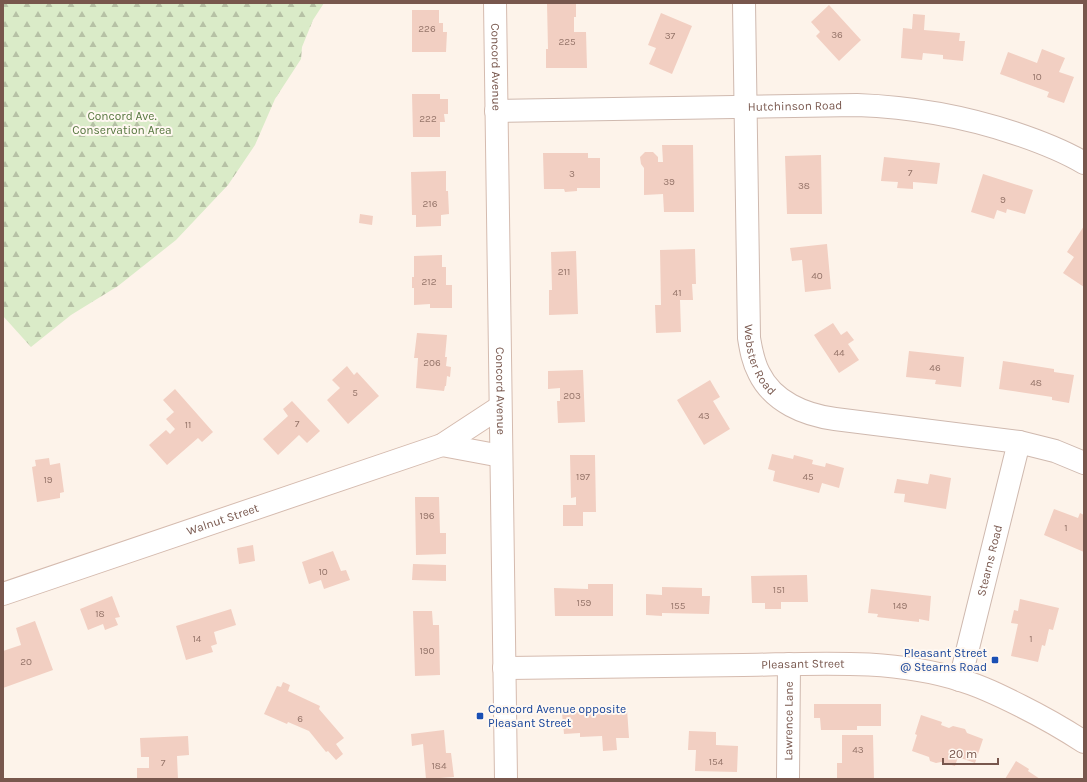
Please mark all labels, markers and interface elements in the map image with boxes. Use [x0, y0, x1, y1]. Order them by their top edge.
house number: 226 [418, 23, 436, 35]
street label: Concord Avenue [488, 23, 504, 111]
house number: 36 [831, 29, 843, 41]
house number: 37 [665, 30, 676, 42]
house number: 225 [558, 36, 576, 48]
house number: 10 [1032, 71, 1042, 83]
street label: Hutchinson Road [747, 98, 842, 114]
park label: Concord Ave. Conservation Area [72, 109, 172, 137]
house number: 222 [419, 113, 437, 125]
house number: 7 [908, 167, 913, 179]
house number: 3 [569, 168, 575, 180]
house number: 39 [663, 176, 675, 188]
house number: 38 [798, 180, 810, 192]
house number: 9 [1000, 194, 1006, 206]
house number: 216 [423, 198, 438, 210]
house number: 211 [558, 266, 570, 278]
house number: 40 [811, 270, 823, 282]
house number: 212 [422, 276, 437, 288]
house number: 41 [673, 287, 681, 299]
street label: Webster Road [742, 324, 779, 398]
street label: Concord Avenue [493, 347, 508, 435]
house number: 44 [833, 347, 845, 359]
house number: 206 [423, 357, 441, 369]
house number: 46 [929, 362, 941, 374]
house number: 48 [1030, 377, 1042, 389]
house number: 5 [352, 387, 358, 399]
house number: 203 [563, 390, 581, 402]
house number: 43 [698, 410, 710, 422]
house number: 7 [295, 418, 300, 430]
house number: 11 [185, 419, 191, 431]
house number: 197 [576, 471, 590, 483]
house number: 45 [802, 471, 814, 483]
house number: 19 [43, 474, 53, 486]
street label: Walnut Street [185, 501, 261, 538]
house number: 196 [420, 510, 435, 522]
house number: 1 [1064, 522, 1068, 534]
street label: Stearns Road [974, 524, 1005, 598]
house number: 10 [318, 566, 328, 578]
house number: 151 [773, 584, 785, 596]
house number: 159 [577, 597, 592, 609]
house number: 155 [671, 600, 686, 612]
house number: 149 [893, 600, 908, 612]
house number: 18 [95, 608, 105, 620]
house number: 14 [193, 633, 202, 645]
house number: 1 [1029, 633, 1033, 645]
house number: 190 [419, 645, 435, 657]
place label: Pleasant Street @ Stearns Road [900, 646, 987, 674]
marker: Pleasant Street @ Stearns Road [990, 655, 1000, 665]
house number: 20 [20, 656, 32, 668]
street label: Pleasant Street [761, 657, 845, 672]
street label: Lawrence Lane [781, 681, 796, 761]
place label: Concord Avenue opposite Pleasant Street [488, 702, 626, 730]
marker: Concord Avenue opposite Pleasant Street [475, 711, 485, 721]
house number: 6 [297, 713, 303, 725]
scale bar [943, 740, 998, 766]
house number: 43 [852, 744, 864, 756]
text: 20 m [949, 747, 977, 761]
house number: 154 [709, 756, 724, 768]
house number: 7 [161, 757, 166, 769]
house number: 184 [431, 760, 447, 772]

